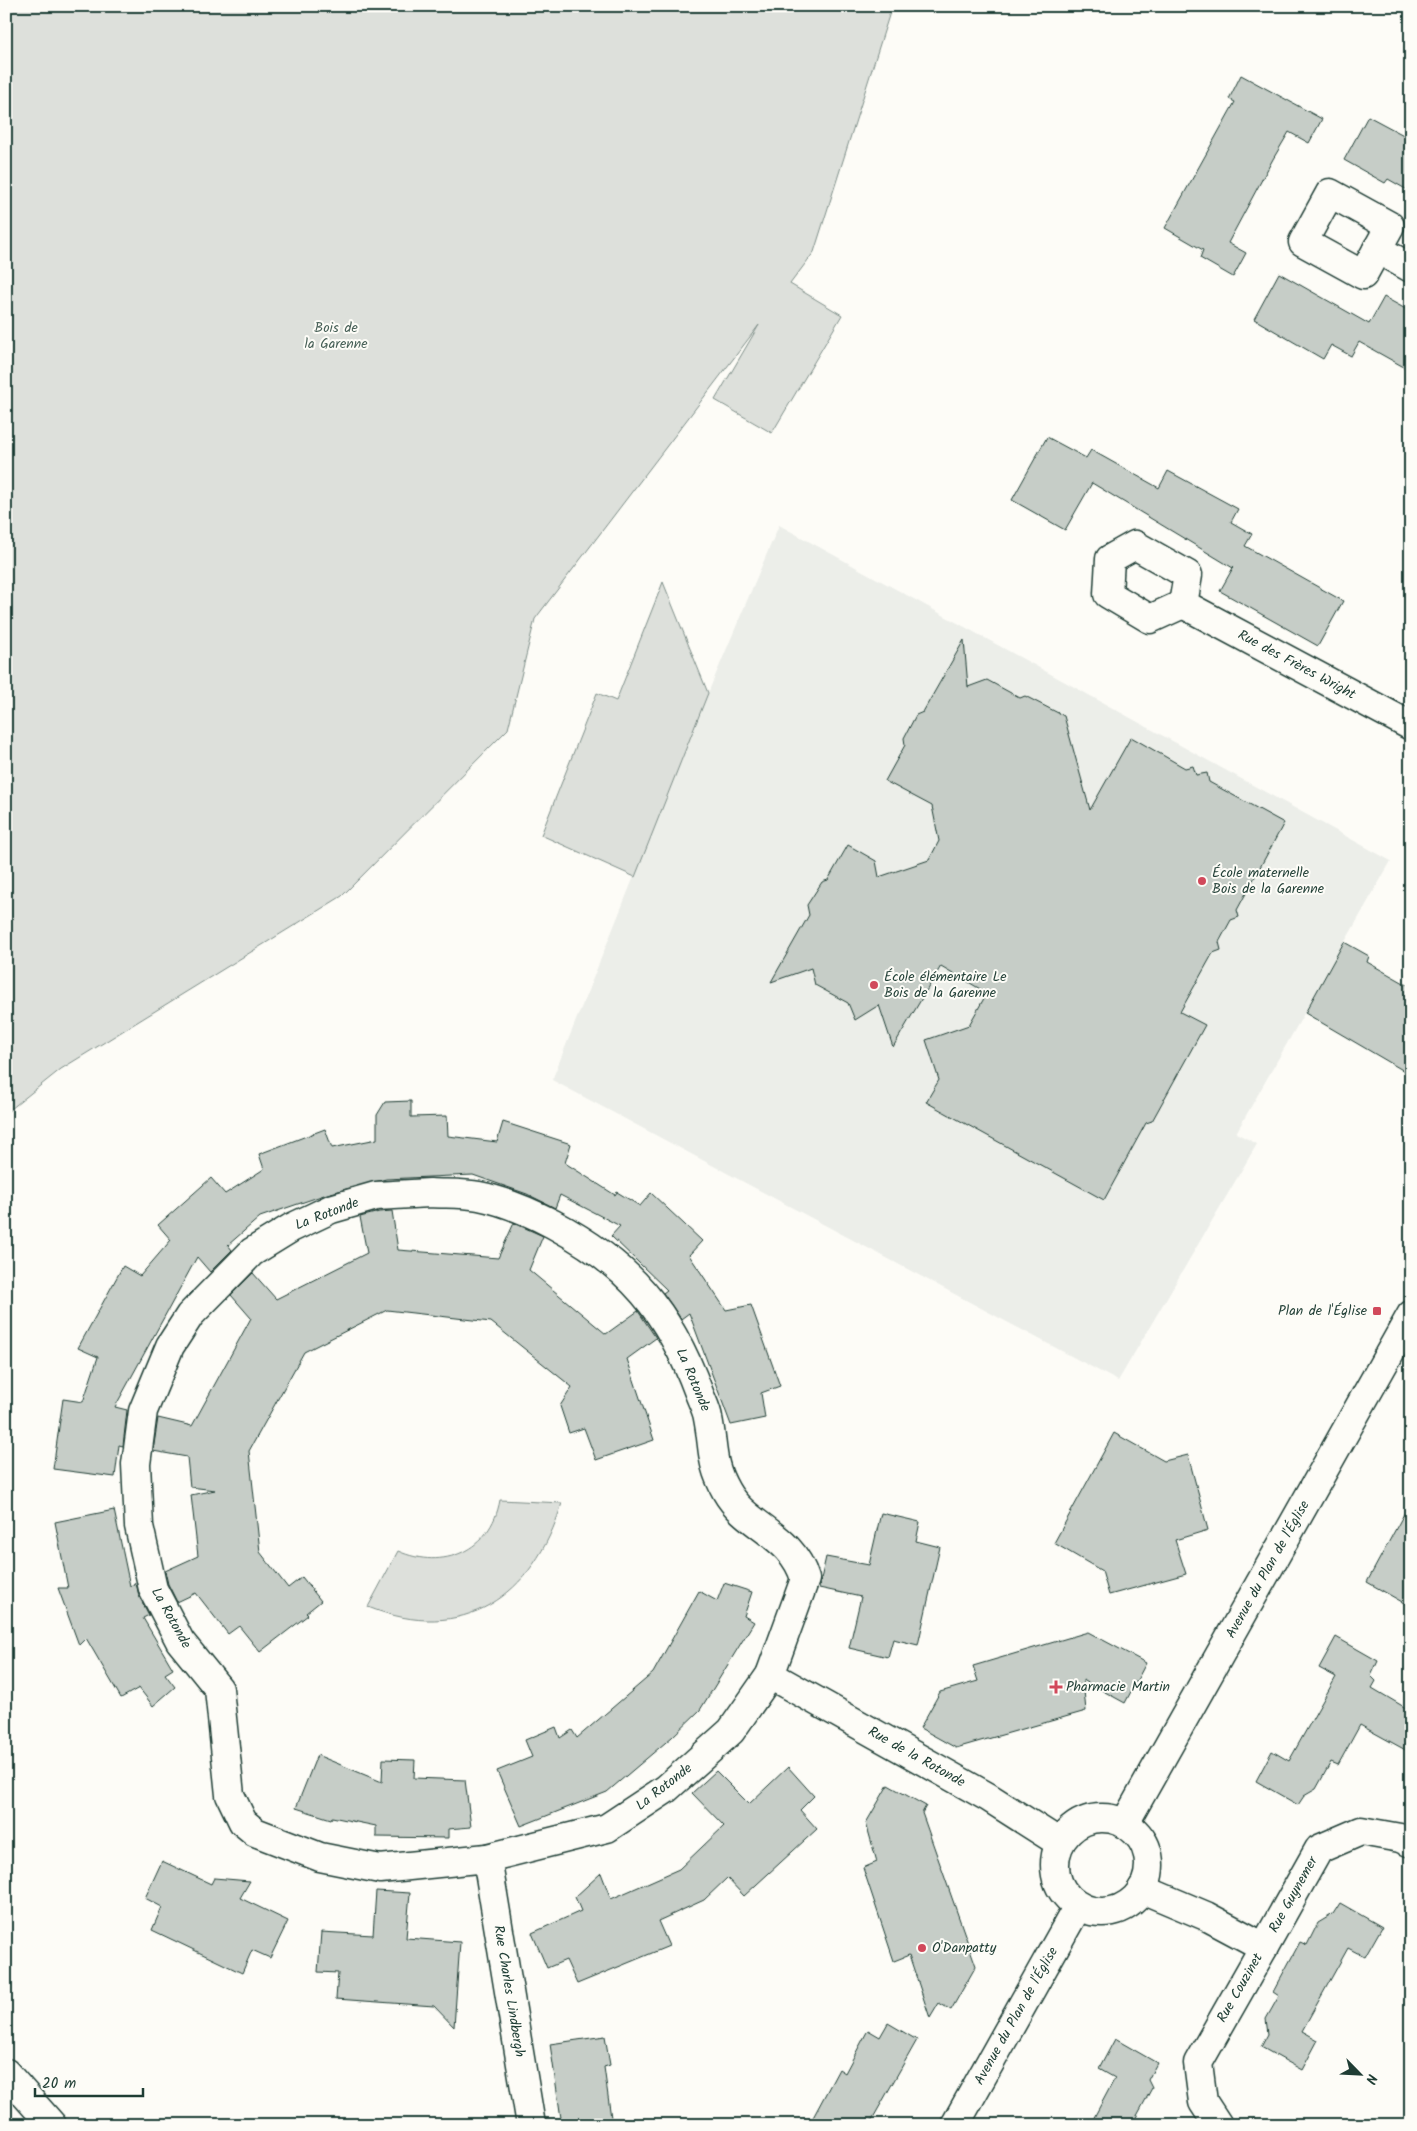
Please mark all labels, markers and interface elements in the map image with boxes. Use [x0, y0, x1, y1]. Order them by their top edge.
park label: Bois de la Garenne [305, 317, 368, 355]
street label: Rue des Frères Wright [1234, 624, 1360, 706]
place label: École maternelle Bois de la Garenne [1212, 862, 1325, 900]
marker: École maternelle Bois de la Garenne [1196, 875, 1208, 887]
place label: École élémentaire Le Bois de la Garenne [884, 966, 1007, 1004]
marker: École élémentaire Le Bois de la Garenne [868, 979, 880, 991]
street label: La Rotonde [292, 1192, 363, 1236]
place label: Plan de l'Église [1278, 1300, 1368, 1322]
marker: Plan de l'Église [1371, 1305, 1383, 1317]
street label: La Rotonde [670, 1345, 716, 1416]
street label: Avenue du Plan de l'Église [1220, 1496, 1316, 1642]
street label: La Rotonde [145, 1583, 197, 1653]
place label: Pharmacie Martin [1066, 1676, 1170, 1698]
marker: Pharmacie Martin [1050, 1681, 1062, 1693]
street label: Rue de la Rotonde [864, 1721, 970, 1793]
street label: La Rotonde [631, 1757, 698, 1816]
street label: Rue Guynemer [1263, 1851, 1324, 1937]
street label: Rue Charles Lindbergh [487, 1924, 531, 2059]
place label: O'Danpatty [932, 1937, 997, 1959]
marker: O'Danpatty [916, 1942, 928, 1954]
street label: Avenue du Plan de l'Église [969, 1942, 1064, 2089]
street label: Rue Couzinet [1211, 1949, 1269, 2027]
north arrow [1334, 2048, 1384, 2098]
scale bar [35, 2066, 142, 2098]
text: N [1359, 2070, 1383, 2088]
text: 20 m [42, 2072, 76, 2096]

